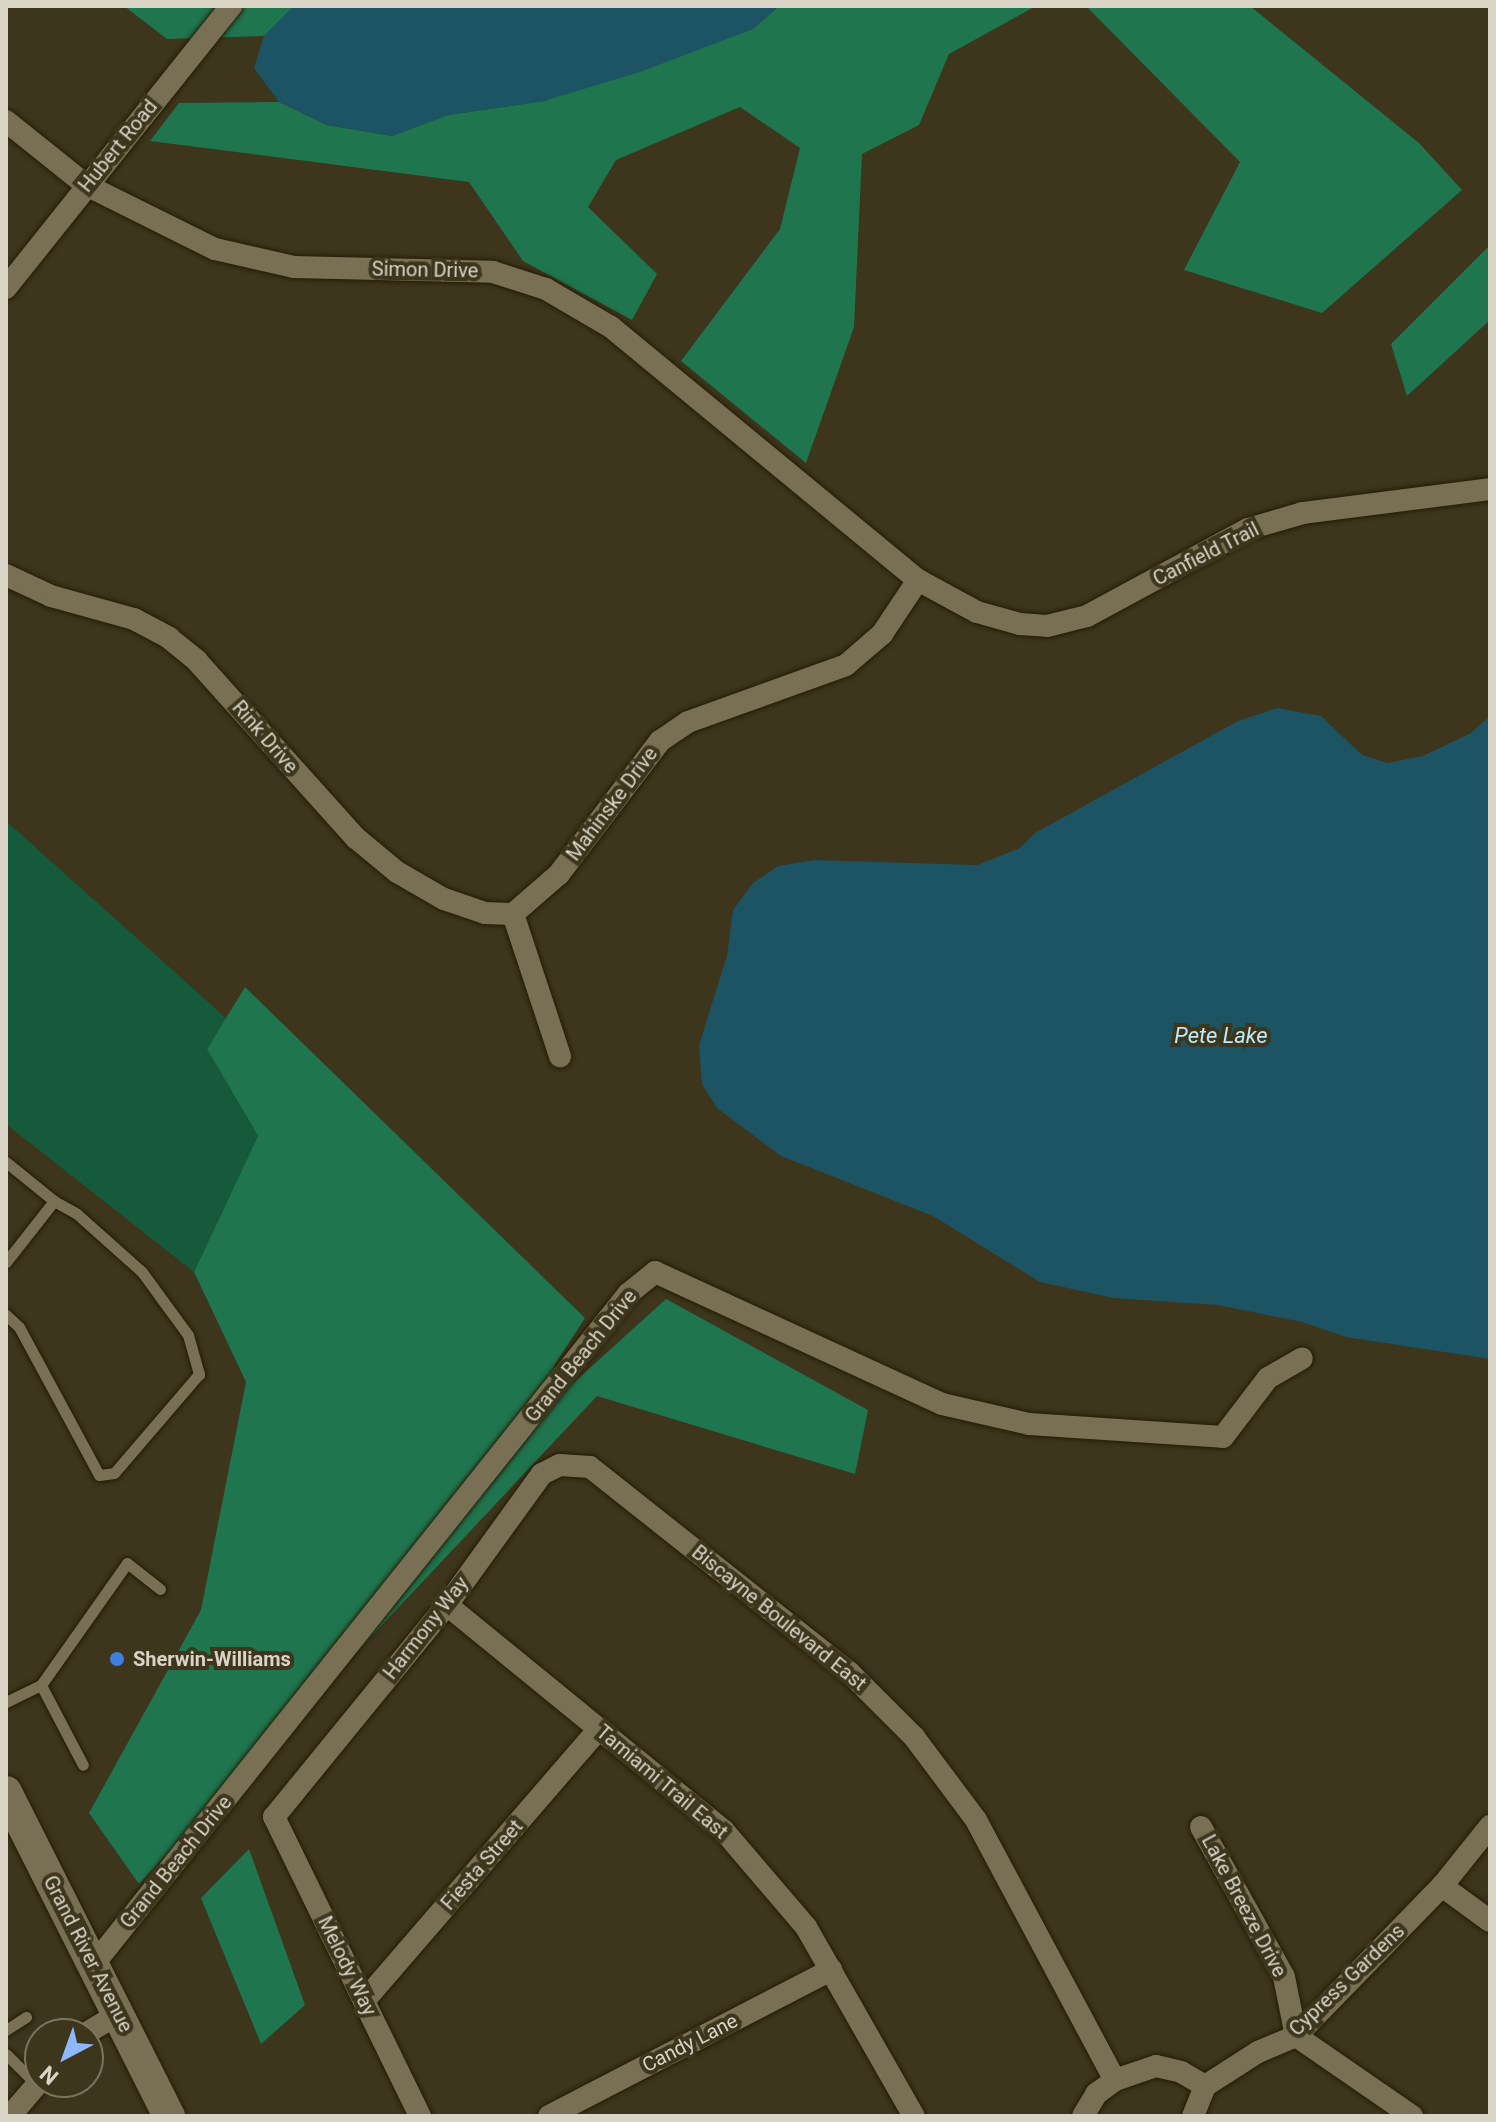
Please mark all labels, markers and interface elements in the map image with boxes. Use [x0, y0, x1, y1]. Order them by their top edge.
street label: Hubert Road [73, 95, 163, 197]
street label: Simon Drive [371, 257, 479, 283]
street label: Canfield Trail [1149, 517, 1263, 591]
street label: Rink Drive [227, 696, 303, 778]
street label: Mahinske Drive [561, 742, 663, 866]
water label: Pete Lake [1174, 1023, 1268, 1049]
street label: Grand Beach Drive [520, 1285, 642, 1427]
street label: Biscayne Boulevard East [687, 1540, 871, 1696]
street label: Harmony Way [378, 1572, 474, 1684]
place label: Sherwin-Williams [133, 1647, 291, 1671]
marker: Sherwin-Williams [108, 1650, 126, 1668]
street label: Tamiami Trail East [591, 1720, 733, 1844]
street label: Grand Beach Drive [115, 1791, 237, 1933]
street label: Fiesta Street [436, 1815, 528, 1915]
street label: Lake Breeze Drive [1196, 1831, 1292, 1981]
street label: Grand River Avenue [38, 1872, 138, 2036]
street label: Melody Way [313, 1912, 381, 2020]
street label: Cypress Gardens [1284, 1919, 1410, 2041]
street label: Candy Lane [638, 2009, 742, 2077]
north arrow [24, 2018, 104, 2098]
text: N [35, 2060, 63, 2090]

